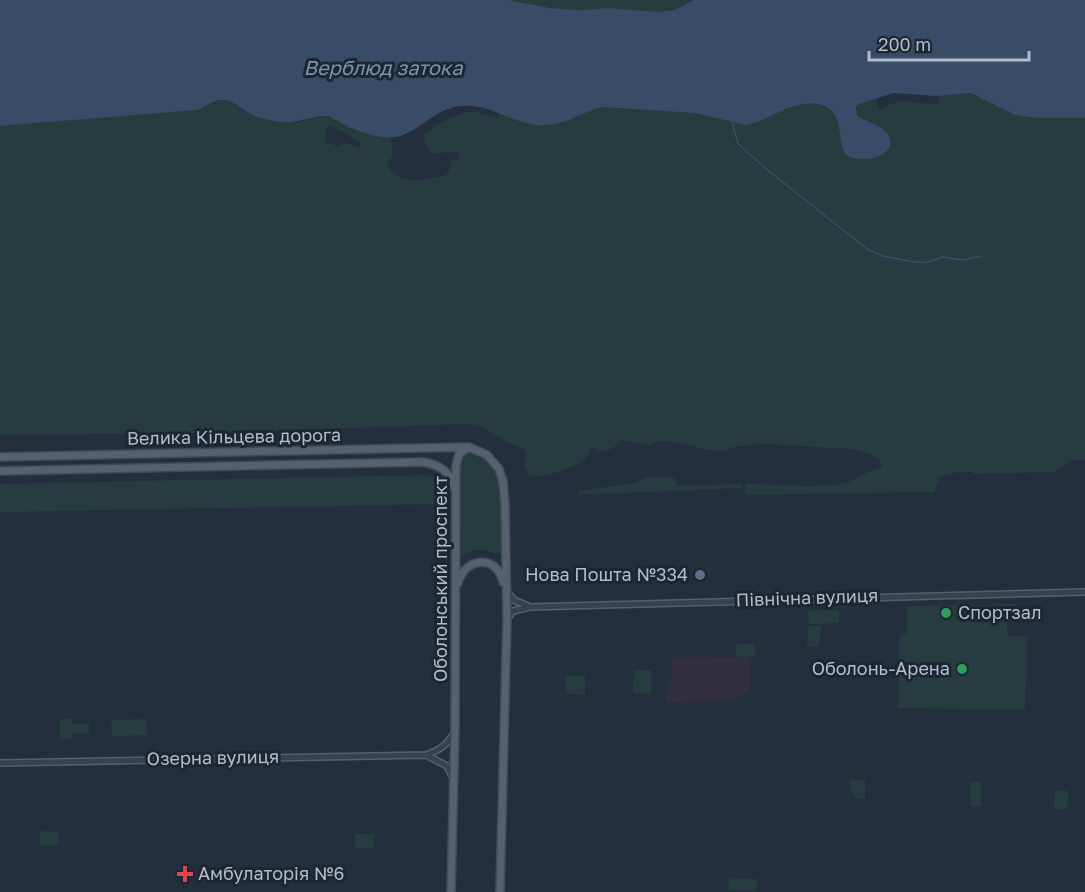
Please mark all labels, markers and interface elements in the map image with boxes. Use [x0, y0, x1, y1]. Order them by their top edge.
scale bar [869, 24, 1030, 62]
text: 200 m [878, 33, 931, 55]
water label: Верблюд затока [304, 55, 463, 79]
street label: Велика Кільцева дорога [127, 423, 341, 449]
street label: Оболонський проспект [429, 476, 451, 682]
place label: Нова Пошта №334 [525, 563, 688, 585]
marker: Нова Пошта №334 [693, 568, 707, 582]
street label: Північна вулиця [735, 584, 879, 610]
place label: Спортзал [958, 601, 1042, 623]
marker: Спортзал [939, 606, 953, 620]
place label: Оболонь-Арена [812, 657, 950, 679]
marker: Оболонь-Арена [955, 662, 969, 676]
street label: Озерна вулиця [147, 745, 279, 769]
place label: Амбулаторія №6 [198, 862, 344, 884]
marker: Амбулаторія №6 [176, 865, 194, 883]

